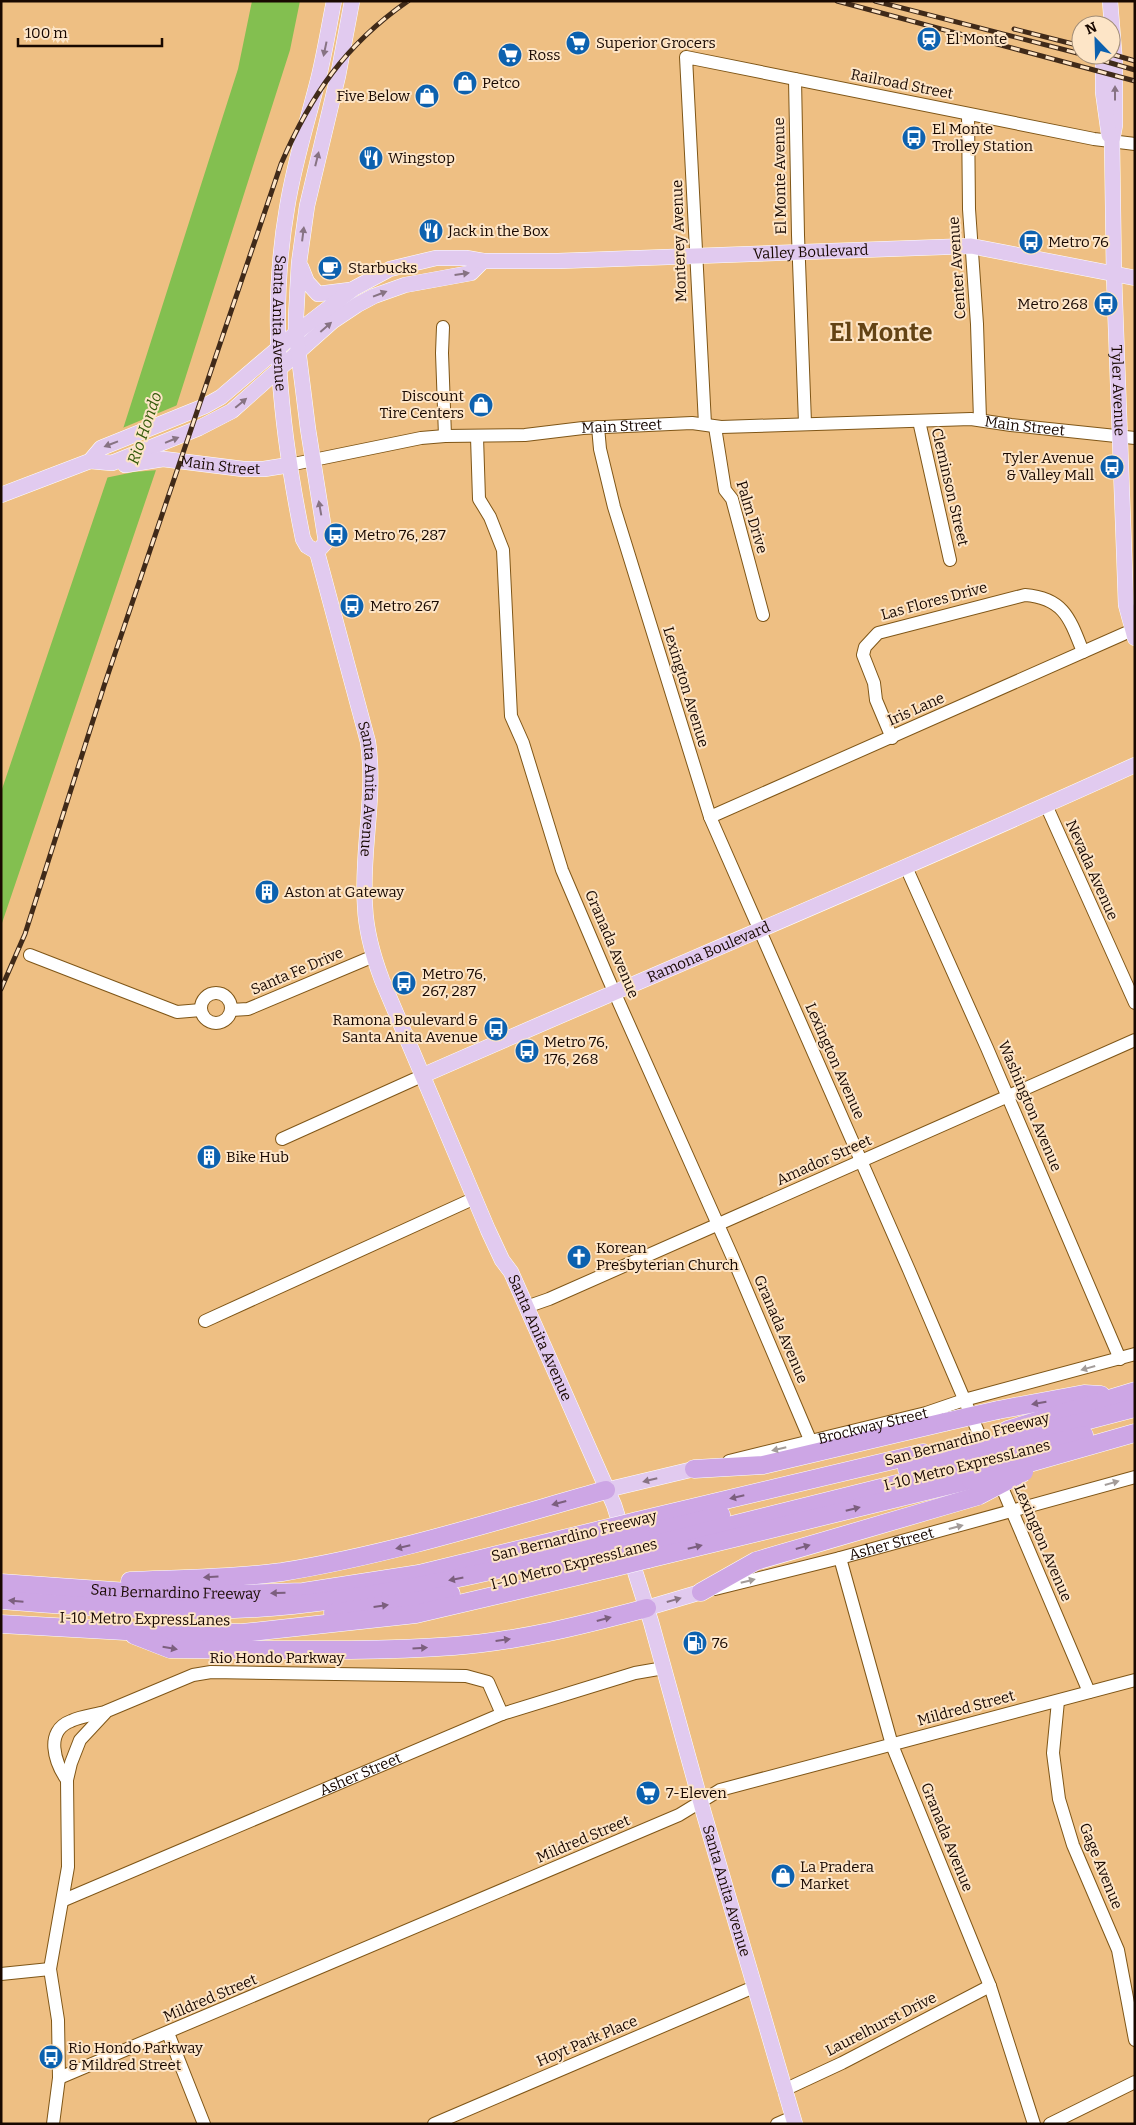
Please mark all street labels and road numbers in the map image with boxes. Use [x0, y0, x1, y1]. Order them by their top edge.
street label: Railroad Street [849, 65, 955, 103]
street label: El Monte Avenue [770, 117, 790, 235]
street label: Monterey Avenue [668, 179, 690, 303]
street label: Center Avenue [944, 216, 970, 320]
street label: Valley Boulevard [753, 241, 869, 263]
street label: Santa Anita Avenue [269, 254, 290, 392]
street label: Tyler Avenue [1108, 344, 1129, 436]
street label: Main Street [983, 412, 1066, 440]
street label: Main Street [581, 415, 663, 437]
street label: Cleminson Street [928, 426, 972, 548]
street label: Main Street [179, 452, 261, 478]
street label: Palm Drive [732, 478, 772, 556]
street label: Las Flores Drive [879, 578, 989, 624]
street label: Lexington Avenue [659, 625, 713, 749]
street label: Iris Lane [885, 689, 947, 729]
street label: Santa Anita Avenue [354, 719, 379, 858]
street label: Nevada Avenue [1062, 817, 1122, 923]
street label: Granada Avenue [581, 887, 643, 1001]
street label: Ramona Boulevard [644, 918, 773, 986]
street label: Santa Fe Drive [248, 943, 346, 999]
street label: Lexington Avenue [801, 1000, 869, 1122]
street label: Washington Avenue [994, 1038, 1066, 1174]
street label: Amador Street [774, 1131, 875, 1189]
street label: Santa Anita Avenue [504, 1271, 576, 1404]
street label: Granada Avenue [750, 1272, 812, 1386]
street label: Brockway Street [816, 1404, 930, 1448]
street label: San Bernardino Freeway [883, 1408, 1051, 1470]
street label: I-10 Metro ExpressLanes [882, 1436, 1052, 1494]
street label: Lexington Avenue [1010, 1482, 1076, 1604]
street label: San Bernardino Freeway [489, 1507, 659, 1565]
street label: Asher Street [847, 1524, 936, 1564]
street label: I-10 Metro ExpressLanes [489, 1535, 659, 1593]
street label: San Bernardino Freeway [90, 1580, 261, 1603]
street label: I-10 Metro ExpressLanes [59, 1609, 231, 1629]
street label: Rio Hondo Parkway [210, 1649, 345, 1667]
street label: Mildred Street [915, 1686, 1017, 1730]
street label: Asher Street [317, 1749, 405, 1799]
street label: Granada Avenue [917, 1780, 977, 1894]
street label: Mildred Street [534, 1811, 633, 1867]
street label: Gage Avenue [1076, 1820, 1126, 1912]
street label: Santa Anita Avenue [699, 1823, 754, 1959]
street label: Mildred Street [161, 1970, 260, 2026]
street label: Laurelhurst Drive [823, 1988, 939, 2060]
street label: Hoyt Park Place [534, 2012, 640, 2070]

